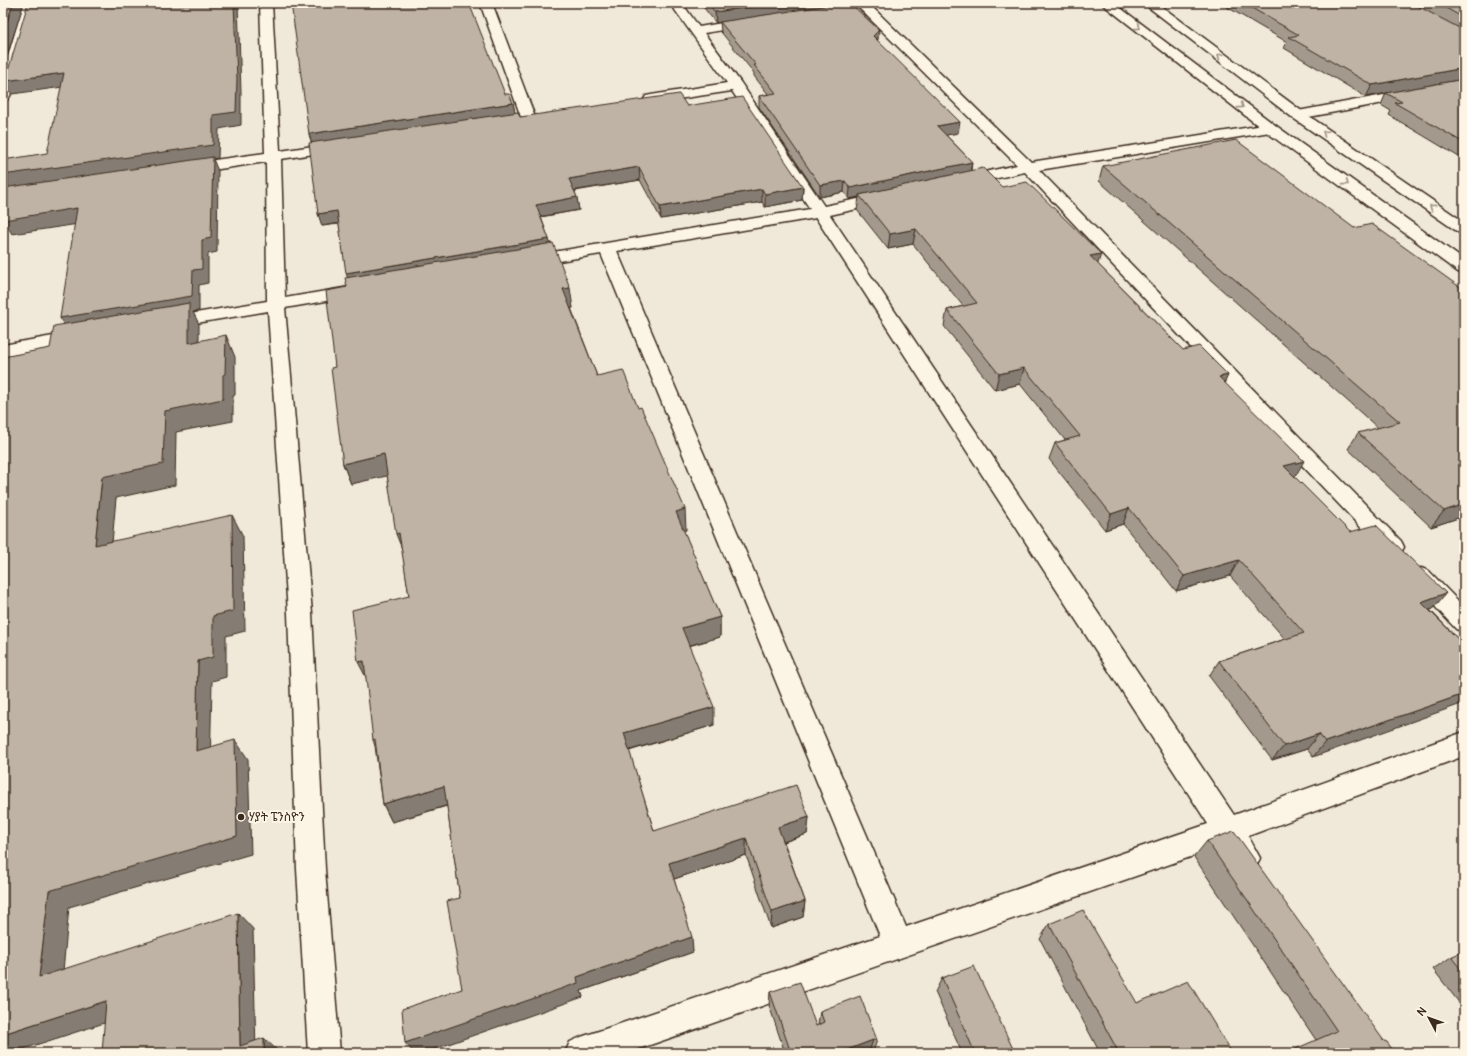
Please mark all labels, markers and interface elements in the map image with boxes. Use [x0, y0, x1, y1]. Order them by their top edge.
one-way arrow [1133, 22, 1140, 29]
one-way arrow [1218, 53, 1225, 60]
one-way arrow [1237, 101, 1244, 109]
one-way arrow [1322, 130, 1329, 138]
one-way arrow [1341, 178, 1348, 185]
one-way arrow [1429, 204, 1436, 212]
place label: ሃያት ፔንስዮን [249, 810, 305, 825]
marker: ሃያት ፔንስዮን [236, 812, 246, 822]
north arrow [1409, 998, 1449, 1038]
text: N [1414, 1004, 1430, 1019]

